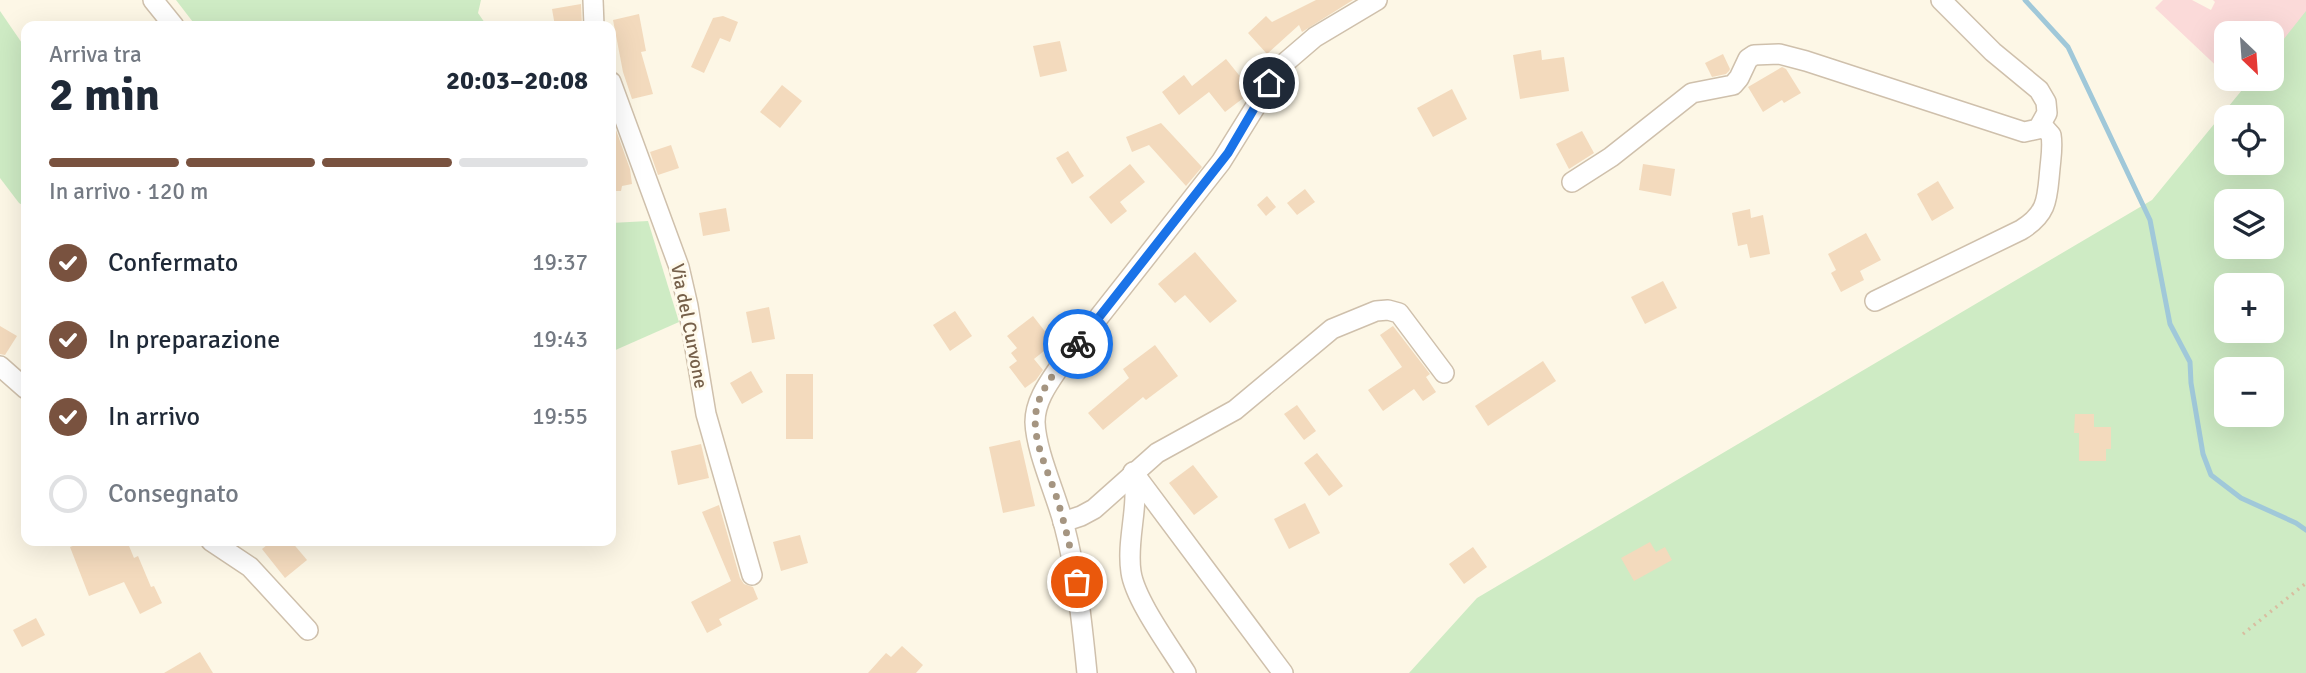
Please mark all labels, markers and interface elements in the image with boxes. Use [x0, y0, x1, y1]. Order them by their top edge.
north arrow [2214, 21, 2284, 91]
map controls [2214, 21, 2284, 427]
text: Arriva tra [49, 40, 142, 69]
pin [1239, 53, 1299, 113]
icon: home [1250, 64, 1288, 102]
text: 20:03–20:08 [446, 65, 588, 97]
text: 2 min [49, 67, 160, 123]
button: locate [2214, 105, 2284, 175]
text: In arrivo · 120 m [49, 177, 208, 206]
button: layers [2214, 189, 2284, 259]
icon: check [49, 244, 87, 282]
text: Confermato [108, 247, 238, 279]
text: 19:37 [532, 248, 588, 277]
street label: Via del Curvone [665, 262, 713, 390]
button: + [2214, 273, 2284, 343]
courier [1043, 309, 1113, 379]
icon: check [49, 321, 87, 359]
text: In preparazione [108, 324, 280, 356]
text: 19:43 [532, 325, 588, 354]
icon: bike [1059, 325, 1097, 363]
button: − [2214, 357, 2284, 427]
icon: check [49, 398, 87, 436]
text: In arrivo [108, 401, 200, 433]
text: 19:55 [532, 402, 588, 431]
text: Consegnato [108, 478, 239, 510]
pin [1047, 552, 1107, 612]
icon: bag [1058, 563, 1096, 601]

